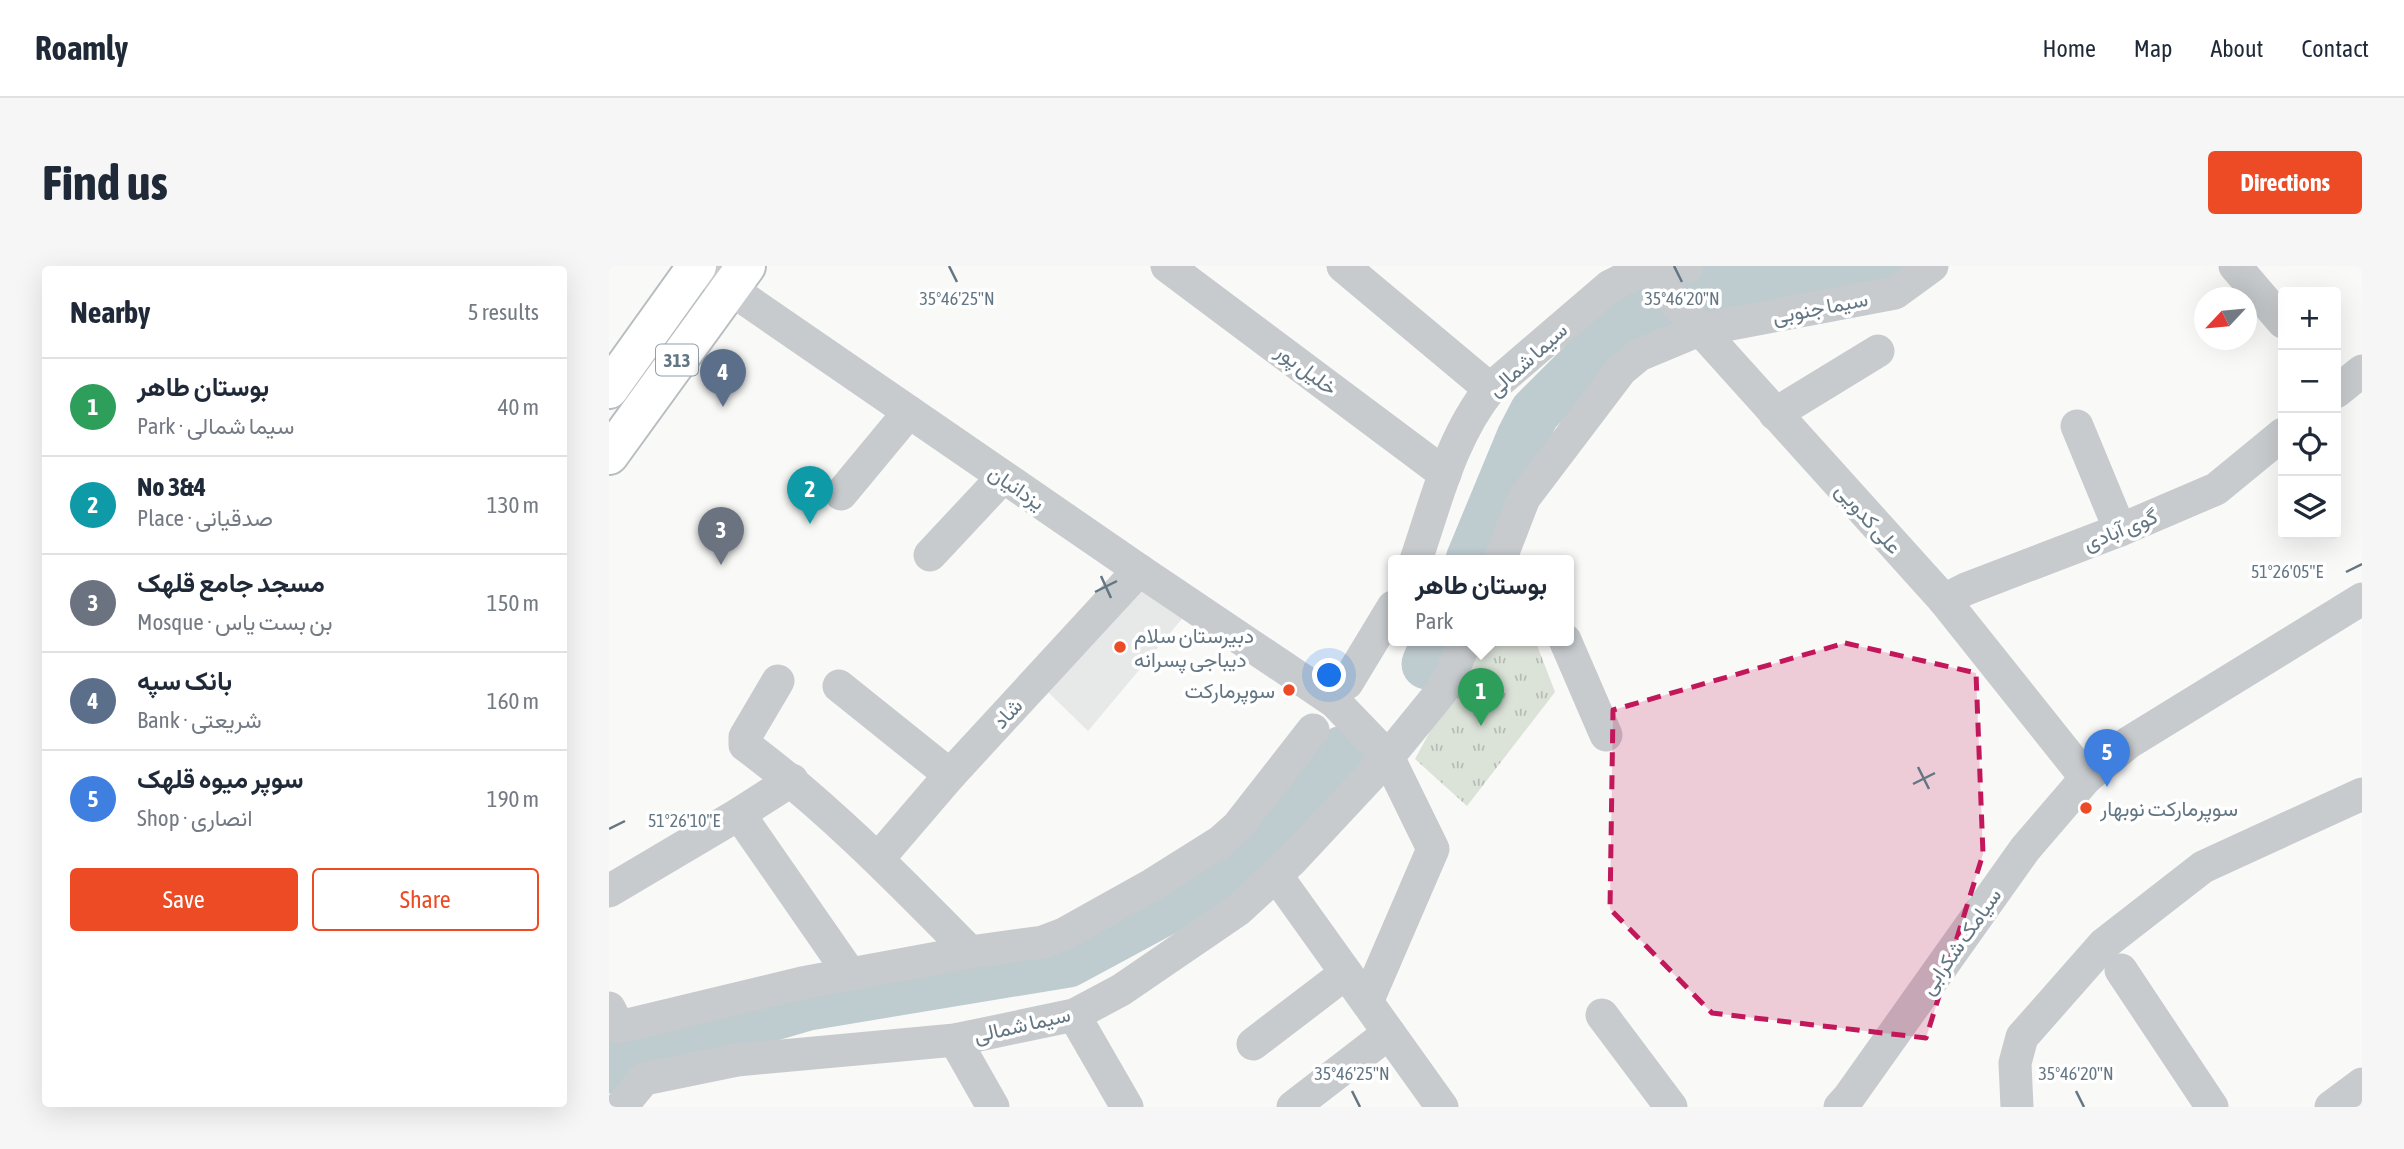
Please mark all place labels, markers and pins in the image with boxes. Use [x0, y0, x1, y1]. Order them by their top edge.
pin: 4 [700, 349, 746, 407]
pin: 2 [787, 466, 833, 524]
pin: 3 [698, 507, 744, 565]
place label: دبیرستان سلام دیباجی پسرانه [1134, 623, 1254, 674]
marker: دبیرستان سلام دیباجی پسرانه [1112, 639, 1128, 655]
pin: 1 [1458, 668, 1504, 726]
place label: سوپرمارکت [1185, 678, 1275, 705]
marker: سوپرمارکت [1281, 682, 1297, 698]
pin: 5 [2084, 729, 2130, 787]
place label: سوپرمارکت نوبهار [2099, 796, 2238, 823]
marker: سوپرمارکت نوبهار [2078, 800, 2094, 816]

